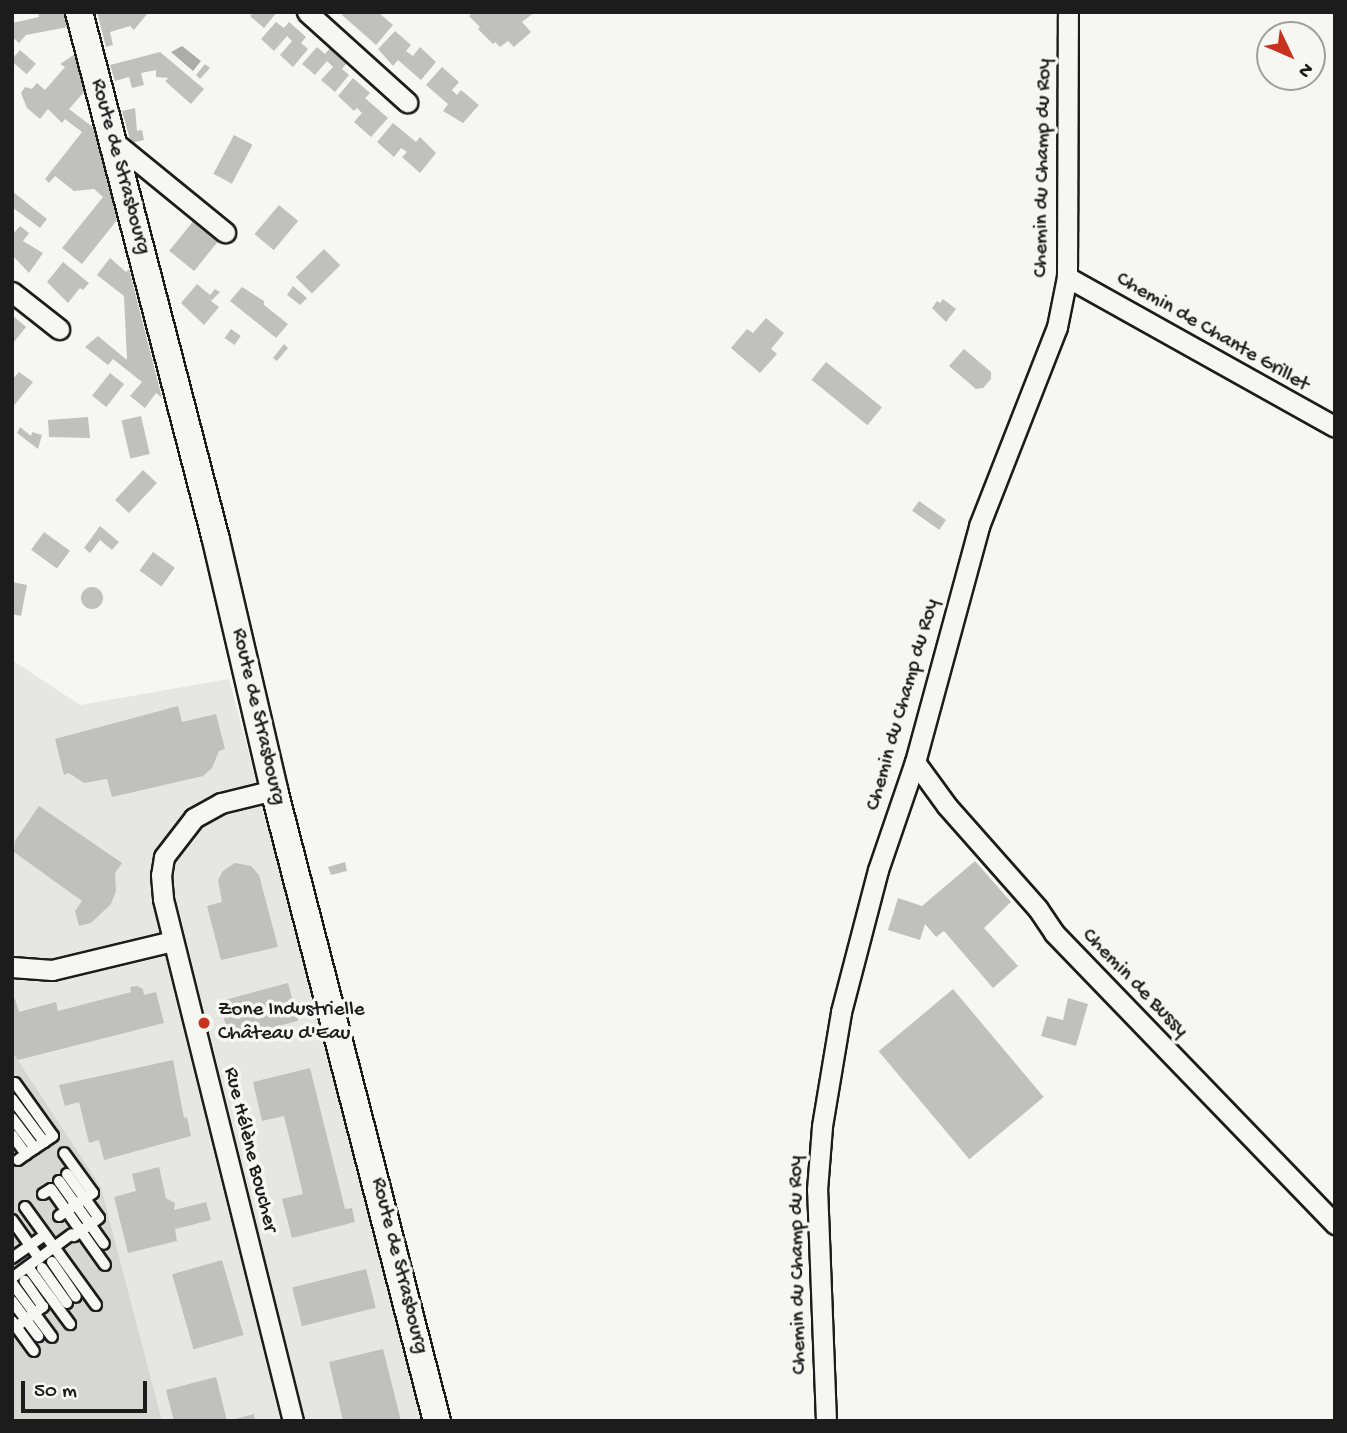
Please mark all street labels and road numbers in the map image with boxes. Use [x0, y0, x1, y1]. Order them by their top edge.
street label: Chemin du Champ du Roy [1029, 58, 1059, 278]
street label: Route de Strasbourg [83, 77, 155, 257]
street label: Chemin de Chante Grillet [1111, 267, 1313, 399]
street label: Chemin du Champ du Roy [862, 596, 946, 814]
street label: Route de Strasbourg [224, 626, 290, 808]
street label: Chemin de Bussy [1075, 924, 1193, 1044]
street label: Rue Hélène Boucher [216, 1065, 282, 1235]
street label: Chemin du Champ du Roy [784, 1155, 814, 1375]
street label: Route de Strasbourg [364, 1175, 432, 1357]

